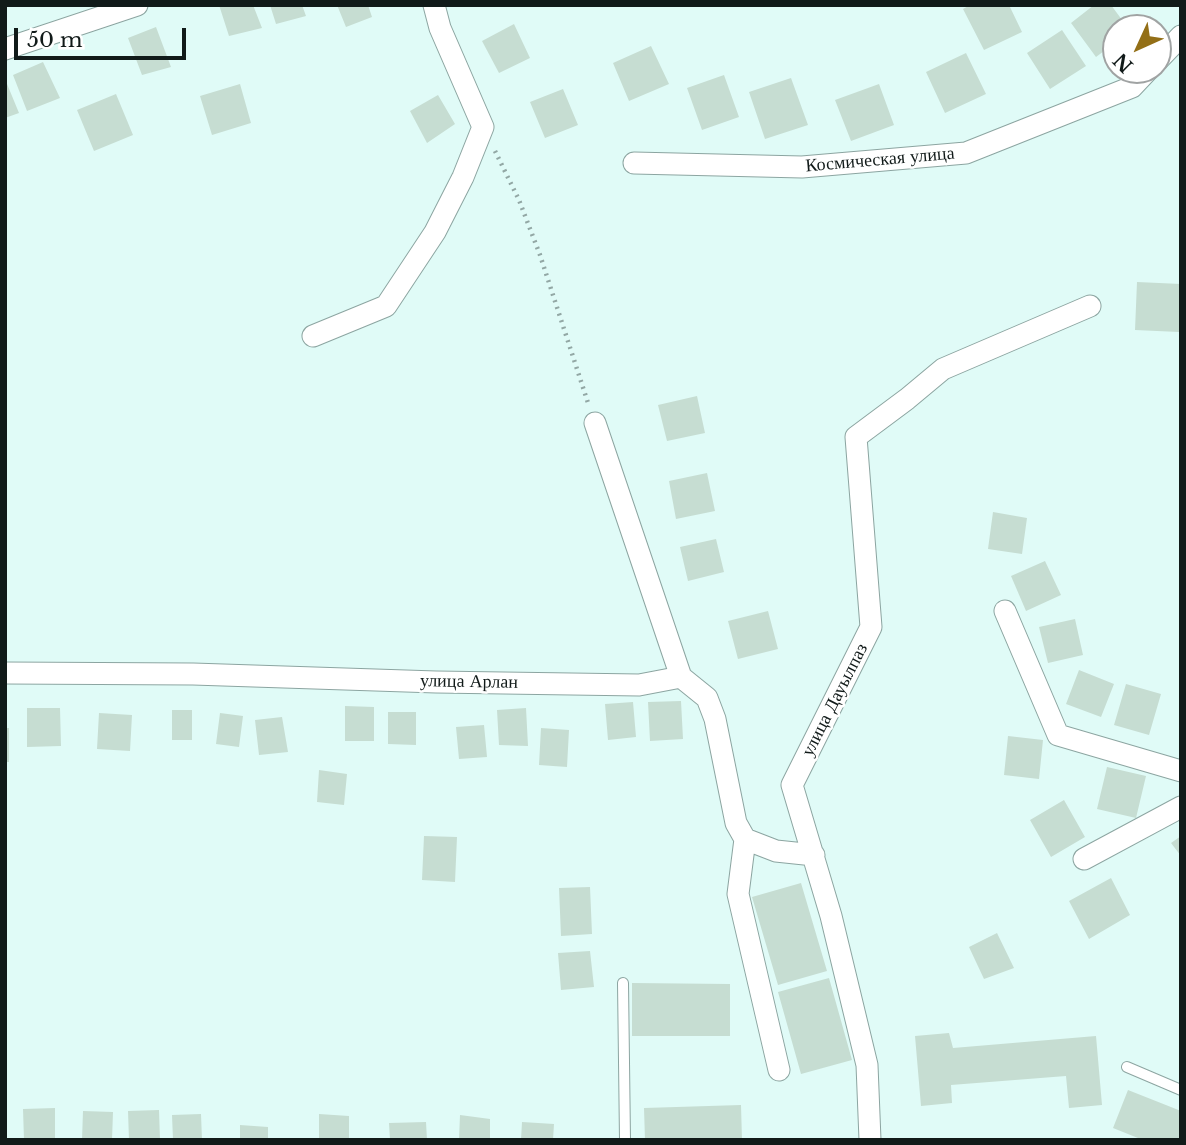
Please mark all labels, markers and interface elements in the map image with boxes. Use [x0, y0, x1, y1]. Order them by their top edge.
scale bar [18, 14, 189, 58]
north arrow [1102, 14, 1172, 84]
text: 50 m [27, 27, 82, 53]
text: N [1109, 48, 1138, 77]
street label: Космическая улица [805, 143, 955, 177]
street label: улица Дауылпаз [797, 640, 873, 760]
street label: улица Арлан [420, 670, 518, 694]

